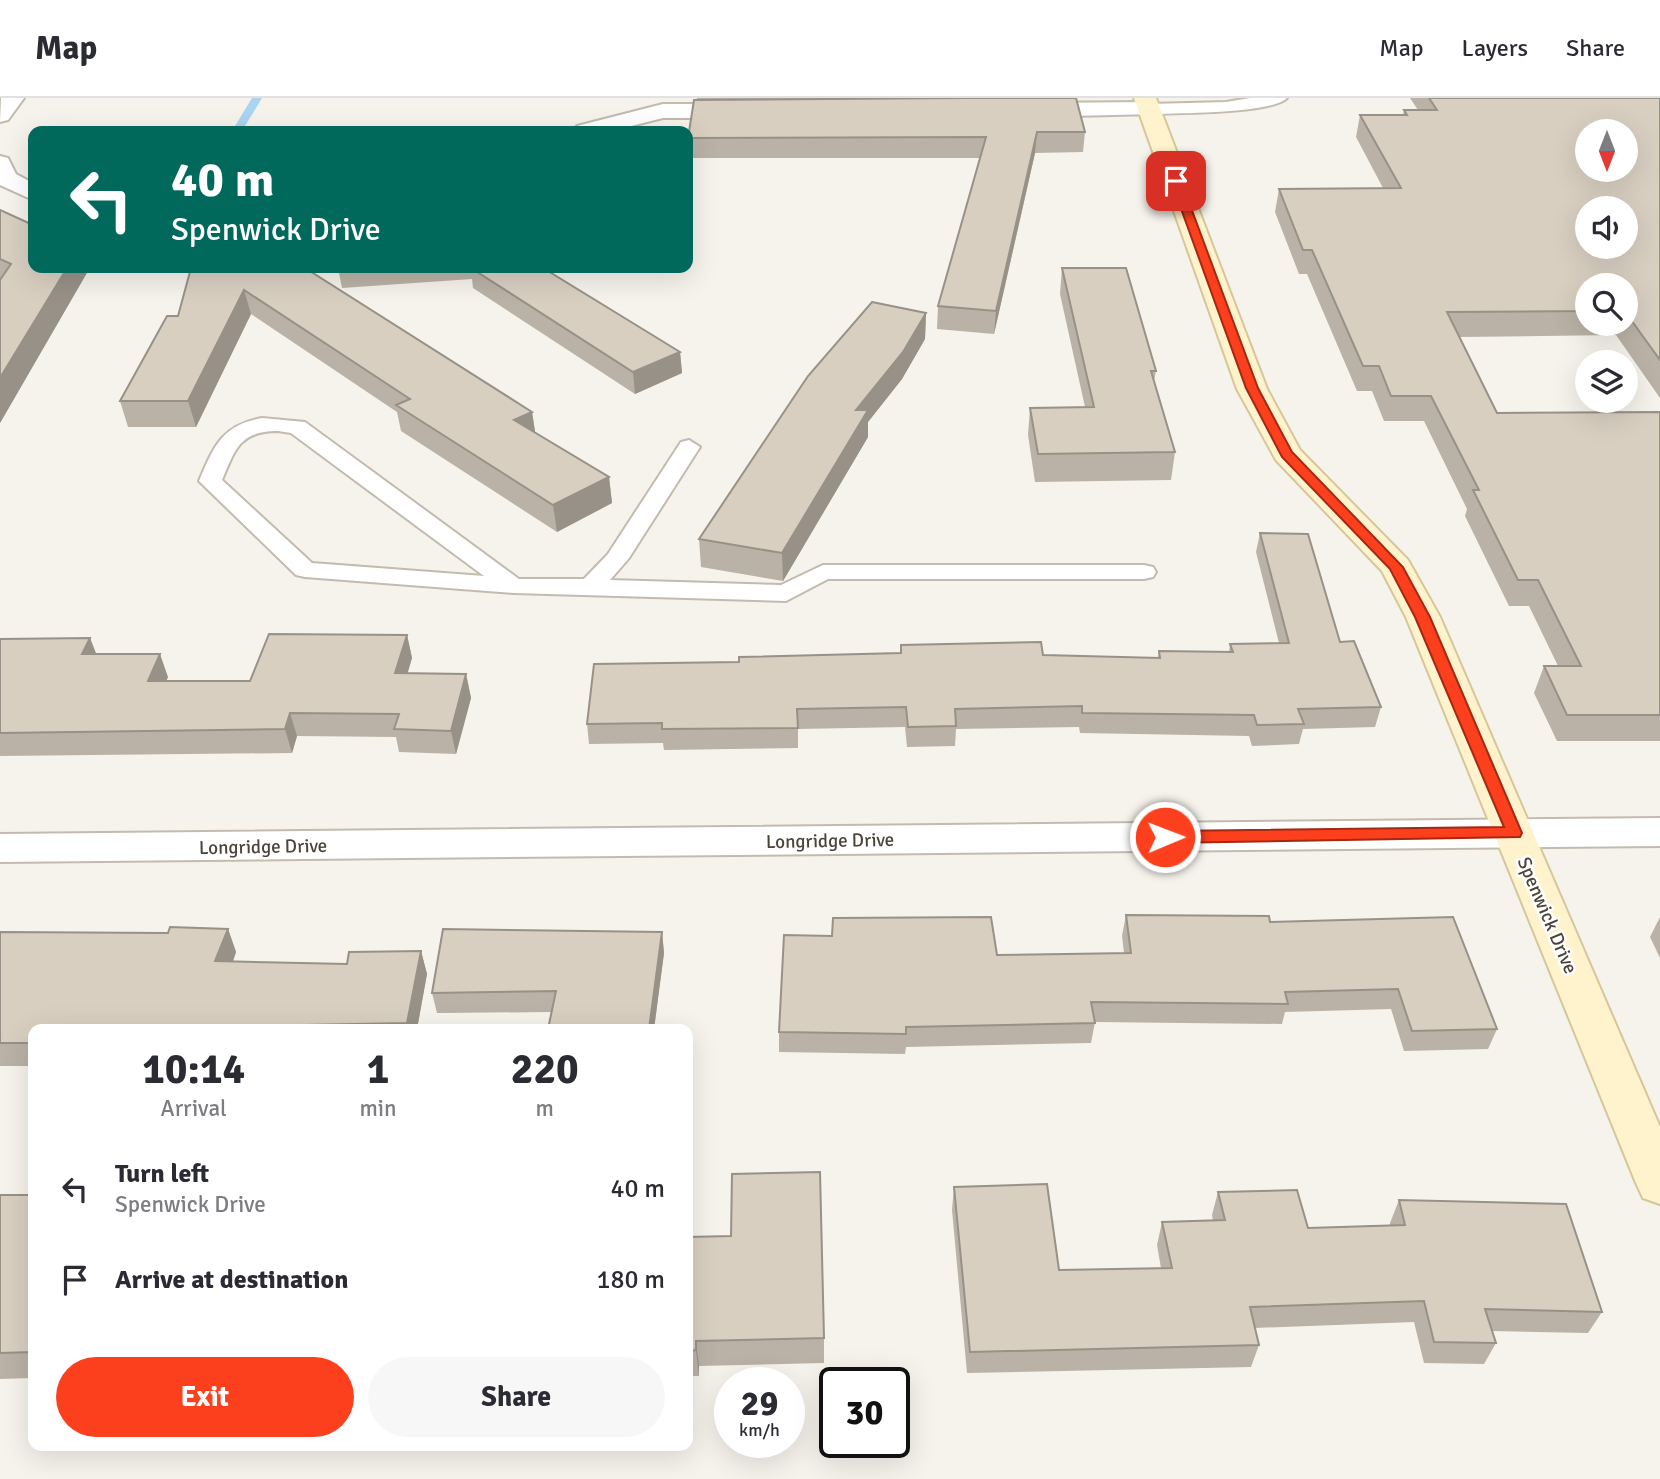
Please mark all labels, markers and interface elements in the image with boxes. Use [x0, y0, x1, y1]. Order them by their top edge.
text: Map [35, 28, 97, 69]
text: Map [1379, 33, 1424, 63]
text: Layers [1462, 33, 1528, 63]
text: Share [1566, 33, 1625, 63]
north arrow [1575, 119, 1638, 182]
map controls [1575, 119, 1638, 413]
text: 40 m [171, 150, 274, 210]
pin [1146, 151, 1206, 211]
icon: left [56, 154, 147, 245]
icon: arrive [1157, 162, 1195, 200]
button: sound [1575, 196, 1638, 259]
text: Spenwick Drive [171, 210, 381, 249]
button: search [1575, 273, 1638, 336]
button: layers [1575, 350, 1638, 413]
position arrow [1128, 800, 1202, 874]
street label: Longridge Drive [766, 828, 894, 854]
street label: Longridge Drive [199, 834, 327, 860]
street label: Spenwick Drive [1512, 853, 1582, 977]
text: 10:14 [142, 1044, 245, 1095]
text: 1 [367, 1044, 389, 1095]
text: 220 [511, 1044, 579, 1095]
text: Arrival [161, 1094, 227, 1123]
text: min [359, 1094, 397, 1123]
text: m [536, 1094, 554, 1123]
text: Turn left [115, 1158, 209, 1190]
icon: left [56, 1170, 94, 1208]
text: 40 m [610, 1173, 665, 1205]
text: Spenwick Drive [115, 1190, 266, 1219]
icon: arrive [56, 1261, 94, 1299]
text: Arrive at destination [115, 1264, 348, 1296]
text: 180 m [596, 1264, 665, 1296]
button: Exit [56, 1357, 354, 1437]
button: Share [368, 1357, 665, 1437]
speed limit sign: 30 [819, 1367, 910, 1458]
text: 29 [741, 1382, 778, 1425]
text: km/h [739, 1419, 780, 1441]

